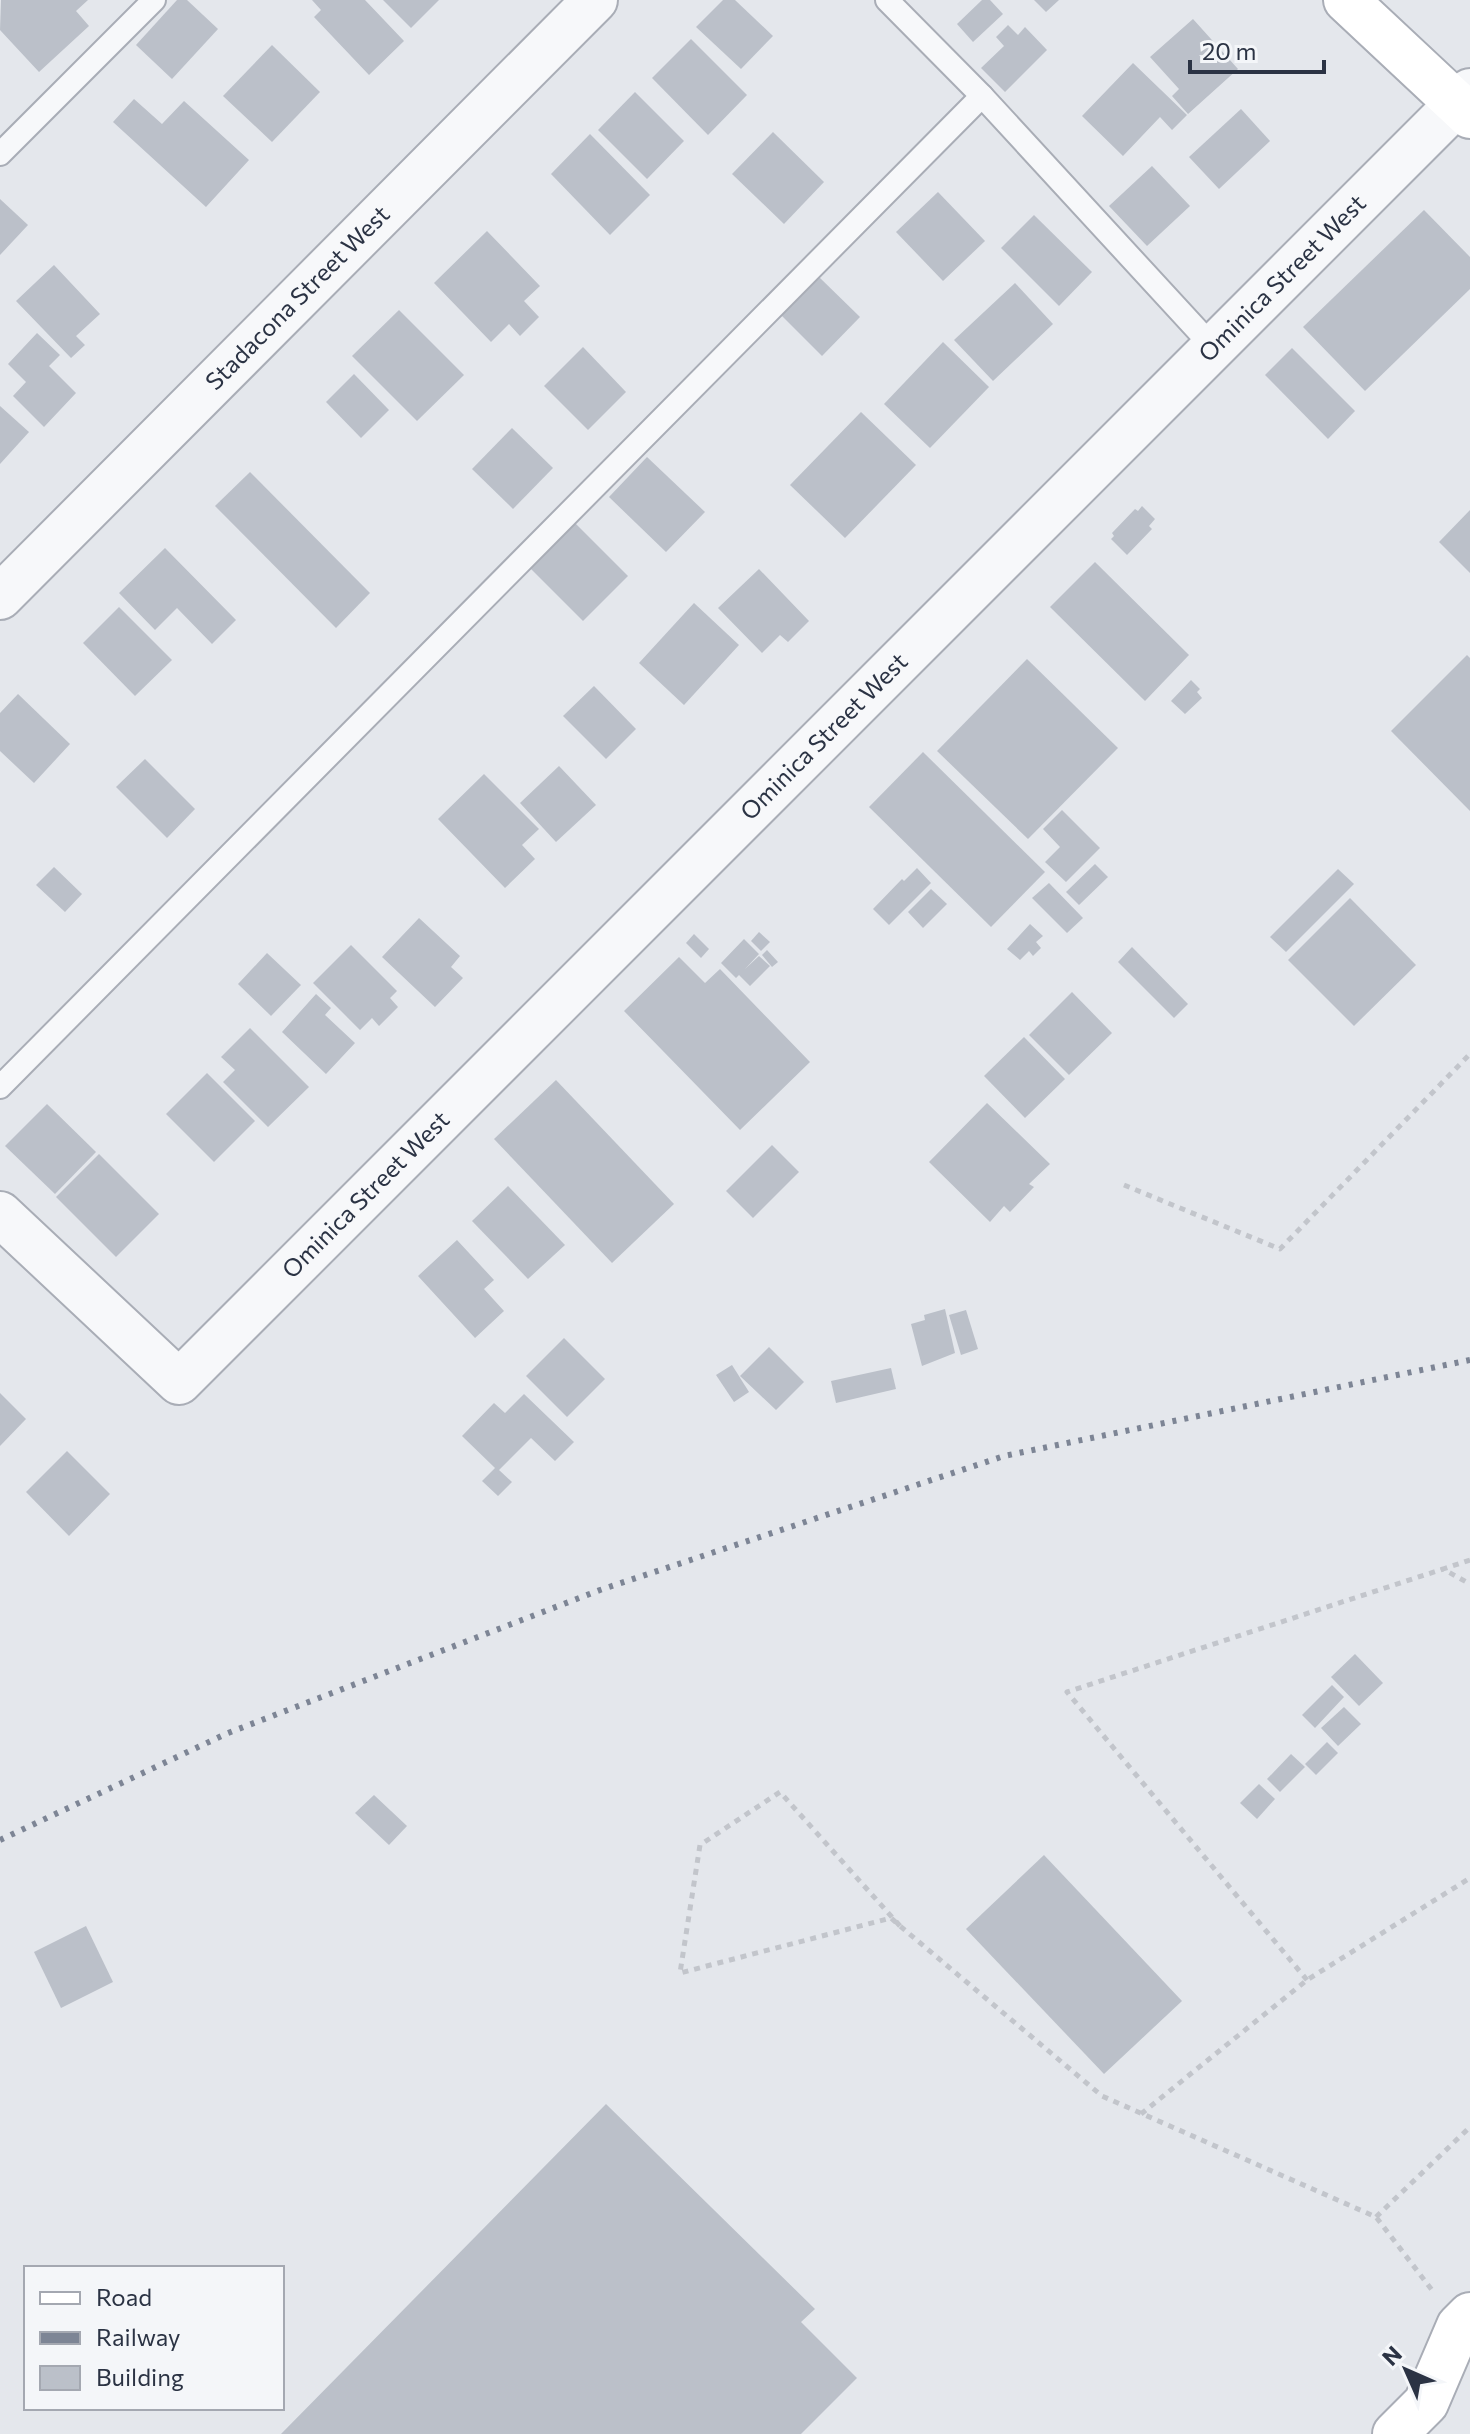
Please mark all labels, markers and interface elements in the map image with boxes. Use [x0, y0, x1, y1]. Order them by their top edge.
scale bar [1190, 24, 1324, 74]
text: 20 m [1202, 36, 1256, 65]
street label: Ominica Street West [1192, 188, 1371, 367]
street label: Stadacona Street West [199, 199, 395, 395]
street label: Ominica Street West [734, 646, 913, 825]
street label: Ominica Street West [275, 1104, 455, 1283]
legend [24, 2266, 284, 2410]
text: Road [96, 2282, 152, 2311]
text: Railway [96, 2322, 181, 2351]
north arrow [1366, 2330, 1446, 2410]
text: N [1376, 2340, 1407, 2371]
text: Building [96, 2362, 184, 2391]

